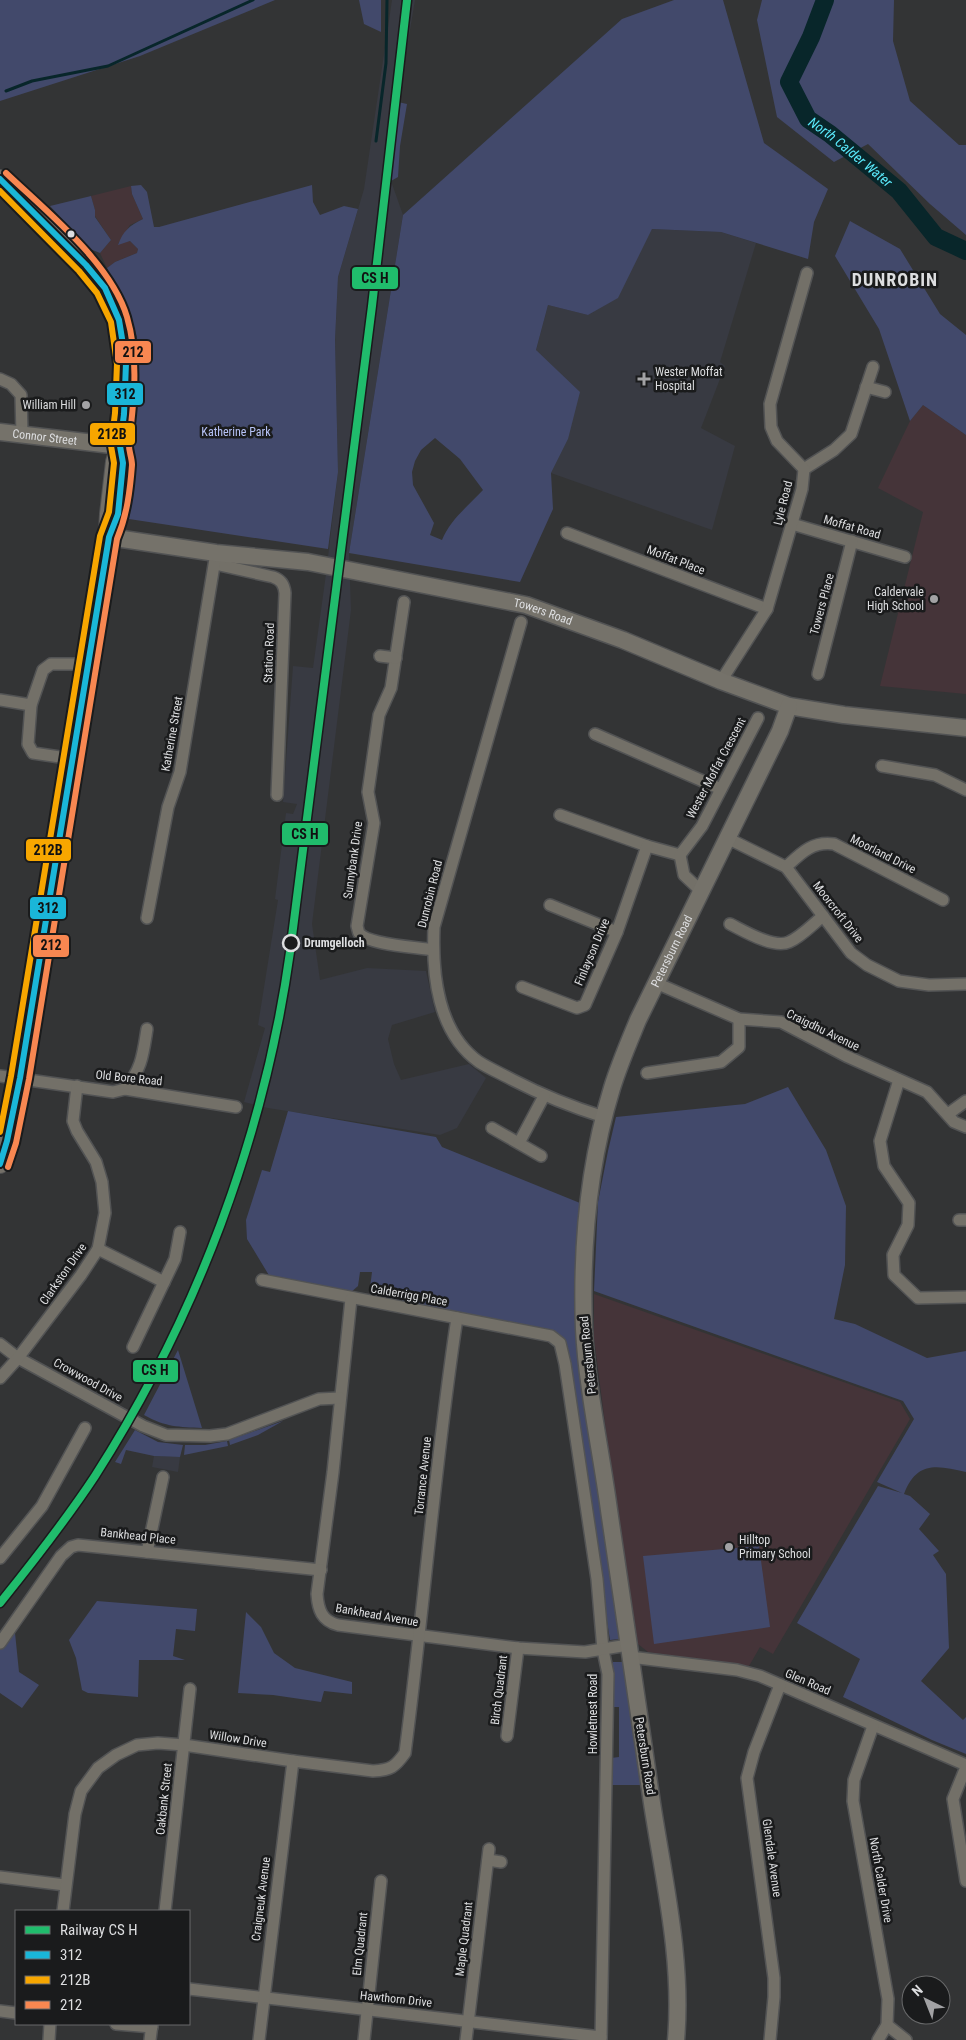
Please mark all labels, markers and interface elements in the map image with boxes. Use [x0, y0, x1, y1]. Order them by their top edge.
water label: North Calder Water [806, 114, 896, 191]
unlabelled marker [66, 229, 76, 239]
line badge: CS H [351, 266, 399, 290]
district label: DUNROBIN [852, 269, 938, 290]
text: CS H [361, 270, 389, 286]
line badge: 212 [114, 340, 152, 364]
text: 212 [122, 344, 144, 360]
place label: Wester Moffat Hospital [655, 365, 723, 393]
marker: Wester Moffat Hospital [637, 372, 651, 386]
line badge: 312 [106, 382, 144, 406]
text: 312 [114, 386, 136, 402]
place label: William Hill [23, 398, 76, 412]
marker: William Hill [80, 399, 92, 411]
line badge: 212B [89, 422, 136, 446]
park label: Katherine Park [201, 425, 271, 439]
street label: Connor Street [12, 426, 78, 448]
text: 212B [97, 426, 127, 442]
street label: Lyle Road [771, 479, 795, 527]
street label: Moffat Road [822, 512, 882, 542]
street label: Moffat Place [645, 543, 707, 578]
street label: Towers Place [807, 571, 837, 636]
place label: Caldervale High School [867, 585, 924, 613]
marker: Caldervale High School [928, 593, 940, 605]
street label: Towers Road [512, 596, 574, 628]
street label: Station Road [261, 622, 277, 683]
street label: Katherine Street [159, 695, 186, 773]
street label: Wester Moffat Crescent [683, 715, 749, 821]
street label: Sunnybank Drive [341, 820, 365, 900]
line badge: CS H [281, 822, 329, 846]
text: CS H [291, 826, 319, 842]
street label: Moorland Drive [848, 831, 918, 877]
line badge: 212B [25, 838, 72, 862]
text: 212B [33, 842, 63, 858]
street label: Dunrobin Road [415, 859, 445, 929]
street label: Moorcroft Drive [810, 879, 866, 946]
line badge: 312 [29, 896, 67, 920]
text: 312 [37, 900, 59, 916]
street label: Petersburn Road [648, 913, 695, 990]
street label: Finlayson Drive [572, 916, 613, 988]
line badge: 212 [32, 934, 70, 958]
marker: Drumgelloch [282, 934, 300, 952]
place label: Drumgelloch [304, 936, 365, 950]
text: 212 [40, 937, 62, 953]
street label: Craigdhu Avenue [784, 1006, 862, 1054]
street label: Old Bore Road [95, 1068, 163, 1088]
street label: Clarkston Drive [37, 1240, 90, 1307]
street label: Calderrigg Place [369, 1281, 449, 1309]
street label: Petersburn Road [577, 1315, 599, 1395]
street label: Crowwood Drive [51, 1355, 125, 1405]
line badge: CS H [132, 1359, 179, 1383]
text: CS H [141, 1362, 169, 1378]
street label: Torrance Avenue [412, 1436, 434, 1516]
street label: Bankhead Place [100, 1525, 177, 1547]
place label: Hilltop Primary School [739, 1533, 811, 1561]
marker: Hilltop Primary School [723, 1541, 735, 1553]
street label: Bankhead Avenue [334, 1601, 420, 1629]
street label: Birch Quadrant [488, 1654, 510, 1726]
street label: Glen Road [783, 1666, 833, 1698]
street label: Howletnest Road [586, 1674, 600, 1754]
street label: Petersburn Road [632, 1716, 658, 1796]
street label: Willow Drive [208, 1728, 268, 1751]
street label: Oakbank Street [153, 1762, 175, 1836]
street label: Glendale Avenue [760, 1818, 784, 1898]
street label: North Calder Drive [867, 1836, 895, 1924]
street label: Craigneuk Avenue [249, 1856, 273, 1942]
street label: Maple Quadrant [452, 1900, 476, 1977]
legend [15, 1910, 190, 2025]
street label: Elm Quadrant [350, 1911, 370, 1976]
text: Railway CS H [60, 1921, 138, 1939]
text: 312 [60, 1946, 82, 1964]
text: 212B [60, 1971, 90, 1989]
north arrow [901, 1975, 951, 2025]
text: N [909, 1982, 926, 1999]
street label: Hawthorn Drive [359, 1988, 433, 2010]
text: 212 [60, 1996, 82, 2014]

